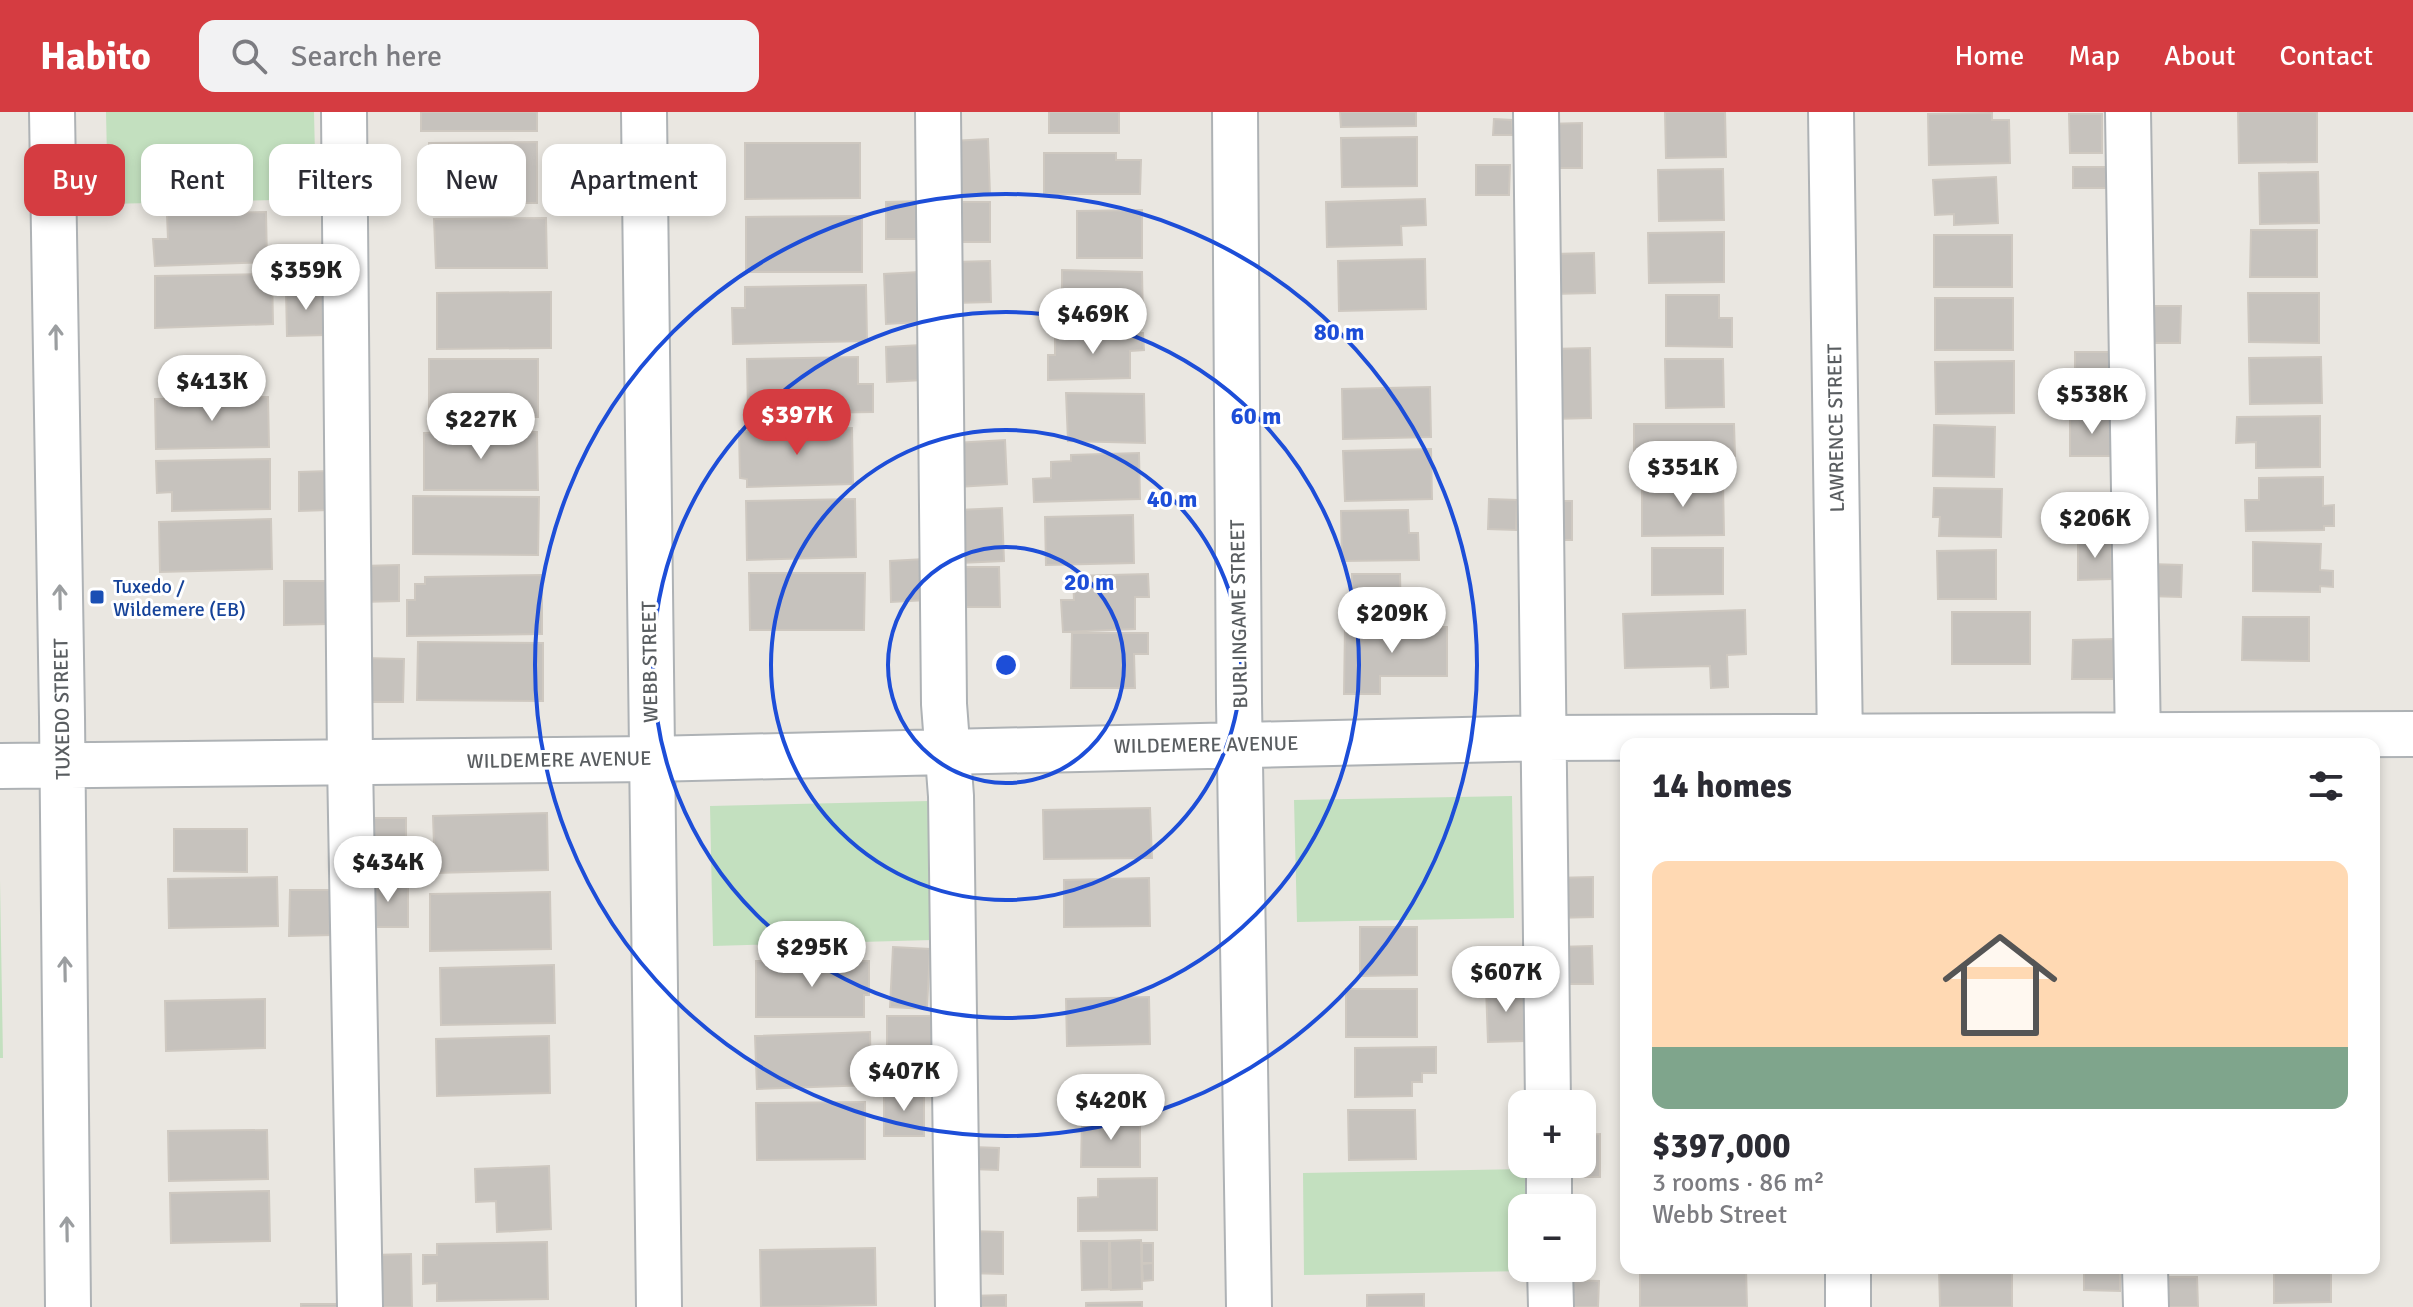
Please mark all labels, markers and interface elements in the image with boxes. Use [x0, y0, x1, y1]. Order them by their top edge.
search box [199, 20, 759, 92]
text: Habito [40, 33, 151, 80]
icon: search [227, 34, 271, 78]
text: Search here [291, 38, 442, 75]
text: Home [1955, 39, 2024, 73]
text: Map [2068, 39, 2120, 73]
text: About [2164, 39, 2236, 73]
text: Contact [2280, 39, 2373, 73]
chip: Buy [24, 144, 125, 216]
chip: Rent [141, 144, 253, 216]
chip: Filters [269, 144, 401, 216]
chip: New [417, 144, 526, 216]
chip: Apartment [542, 144, 726, 216]
pin: $359K [250, 244, 362, 312]
text: $359K [270, 254, 342, 286]
pin: $469K [1037, 288, 1149, 356]
text: $469K [1057, 298, 1129, 330]
text: 80 m [1314, 317, 1364, 347]
one-way arrow [48, 324, 64, 351]
street label: LAWRENCE STREET [1822, 343, 1850, 512]
pin: $413K [156, 355, 268, 423]
text: $413K [176, 365, 248, 397]
pin: $538K [2036, 368, 2148, 436]
text: $538K [2056, 378, 2128, 410]
pin: $397K [741, 389, 853, 457]
pin: $227K [425, 393, 537, 461]
text: $397K [761, 399, 833, 431]
text: 60 m [1231, 401, 1281, 431]
text: $227K [445, 403, 517, 435]
pin: $351K [1627, 441, 1739, 509]
text: $351K [1647, 451, 1719, 483]
text: 40 m [1147, 484, 1197, 514]
pin: $206K [2039, 492, 2151, 560]
text: $206K [2059, 502, 2131, 534]
street label: BURLINGAME STREET [1225, 519, 1253, 709]
text: 20 m [1064, 567, 1114, 597]
place label: Tuxedo / Wildemere (EB) [113, 574, 246, 622]
one-way arrow [53, 584, 68, 611]
pin: $209K [1336, 587, 1448, 655]
marker: Tuxedo / Wildemere (EB) [88, 588, 106, 606]
text: $209K [1356, 597, 1428, 629]
street label: WEBB STREET [636, 601, 664, 723]
street label: TUXEDO STREET [48, 638, 76, 780]
centre of rings [992, 651, 1020, 679]
street label: WILDEMERE AVENUE [1113, 731, 1299, 759]
street label: WILDEMERE AVENUE [466, 746, 652, 774]
icon: filters [2304, 764, 2348, 808]
text: 14 homes [1652, 765, 1792, 807]
pin: $434K [332, 836, 444, 904]
text: $434K [352, 846, 424, 878]
icon: home [1928, 913, 2072, 1057]
pin: $295K [756, 921, 868, 989]
text: $295K [776, 931, 848, 963]
pin: $607K [1450, 946, 1562, 1014]
one-way arrow [57, 956, 73, 983]
text: $607K [1470, 956, 1542, 988]
pin: $407K [848, 1045, 960, 1113]
text: $407K [868, 1055, 940, 1087]
pin: $420K [1055, 1074, 1167, 1142]
text: $420K [1075, 1084, 1147, 1116]
map controls [1508, 1090, 1596, 1282]
button: + [1508, 1090, 1596, 1178]
text: $397,000 [1652, 1125, 1791, 1167]
text: 3 rooms · 86 m² [1652, 1167, 1825, 1199]
button: − [1508, 1194, 1596, 1282]
text: Webb Street [1652, 1199, 1787, 1231]
one-way arrow [59, 1216, 75, 1243]

